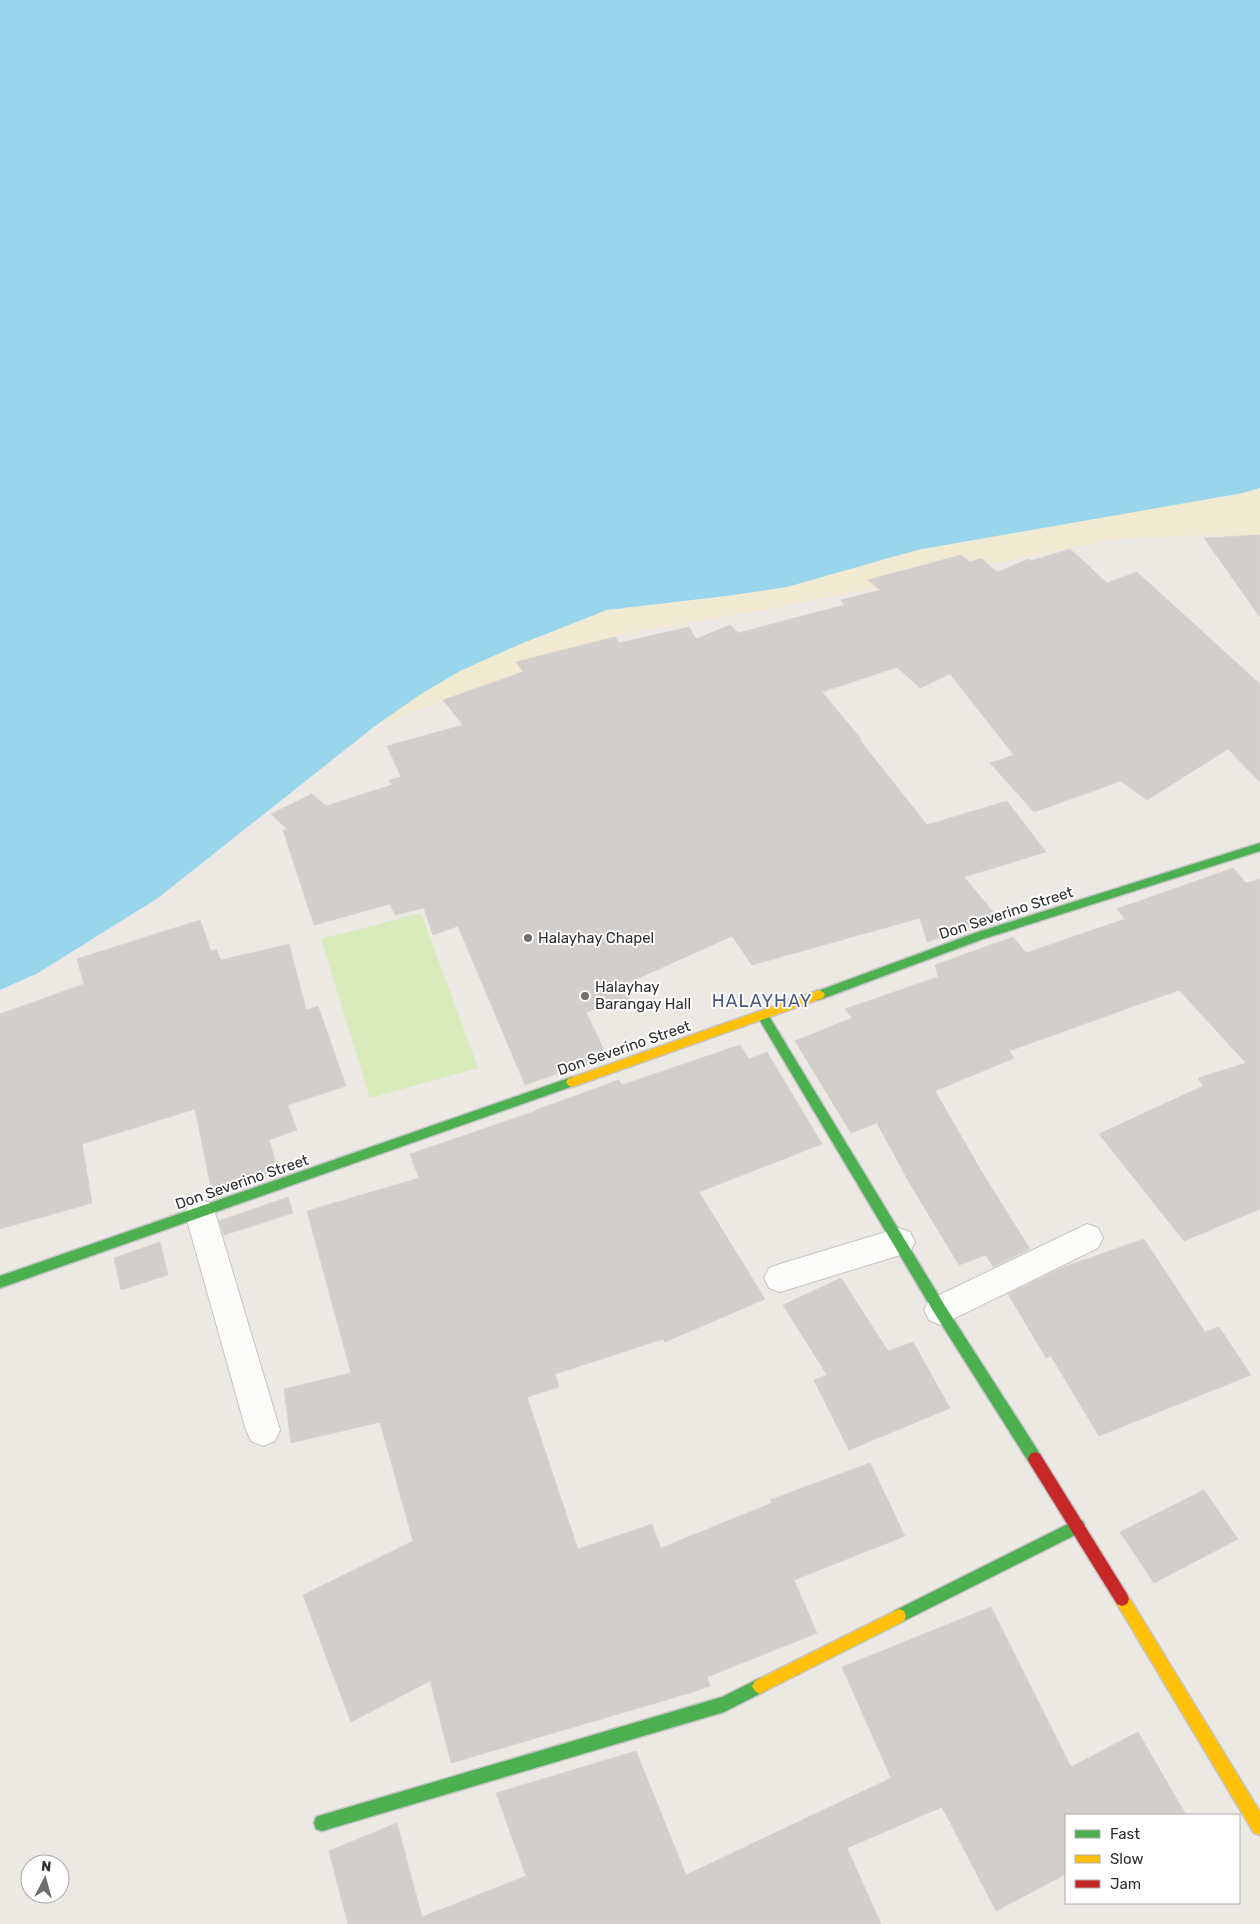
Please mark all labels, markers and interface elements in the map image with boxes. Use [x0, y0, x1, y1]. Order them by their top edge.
street label: Don Severino Street [937, 883, 1075, 943]
place label: Halayhay Chapel [538, 929, 654, 947]
marker: Halayhay Chapel [522, 932, 534, 944]
place label: Halayhay Barangay Hall [595, 978, 691, 1013]
marker: Halayhay Barangay Hall [579, 990, 591, 1002]
district label: HALAYHAY [712, 990, 812, 1012]
street label: Don Severino Street [555, 1017, 693, 1079]
street label: Don Severino Street [173, 1151, 311, 1213]
legend [1065, 1814, 1240, 1904]
text: Fast [1110, 1825, 1140, 1843]
text: Slow [1110, 1850, 1143, 1868]
north arrow [20, 1854, 70, 1904]
text: N [40, 1858, 52, 1876]
text: Jam [1110, 1875, 1141, 1893]

